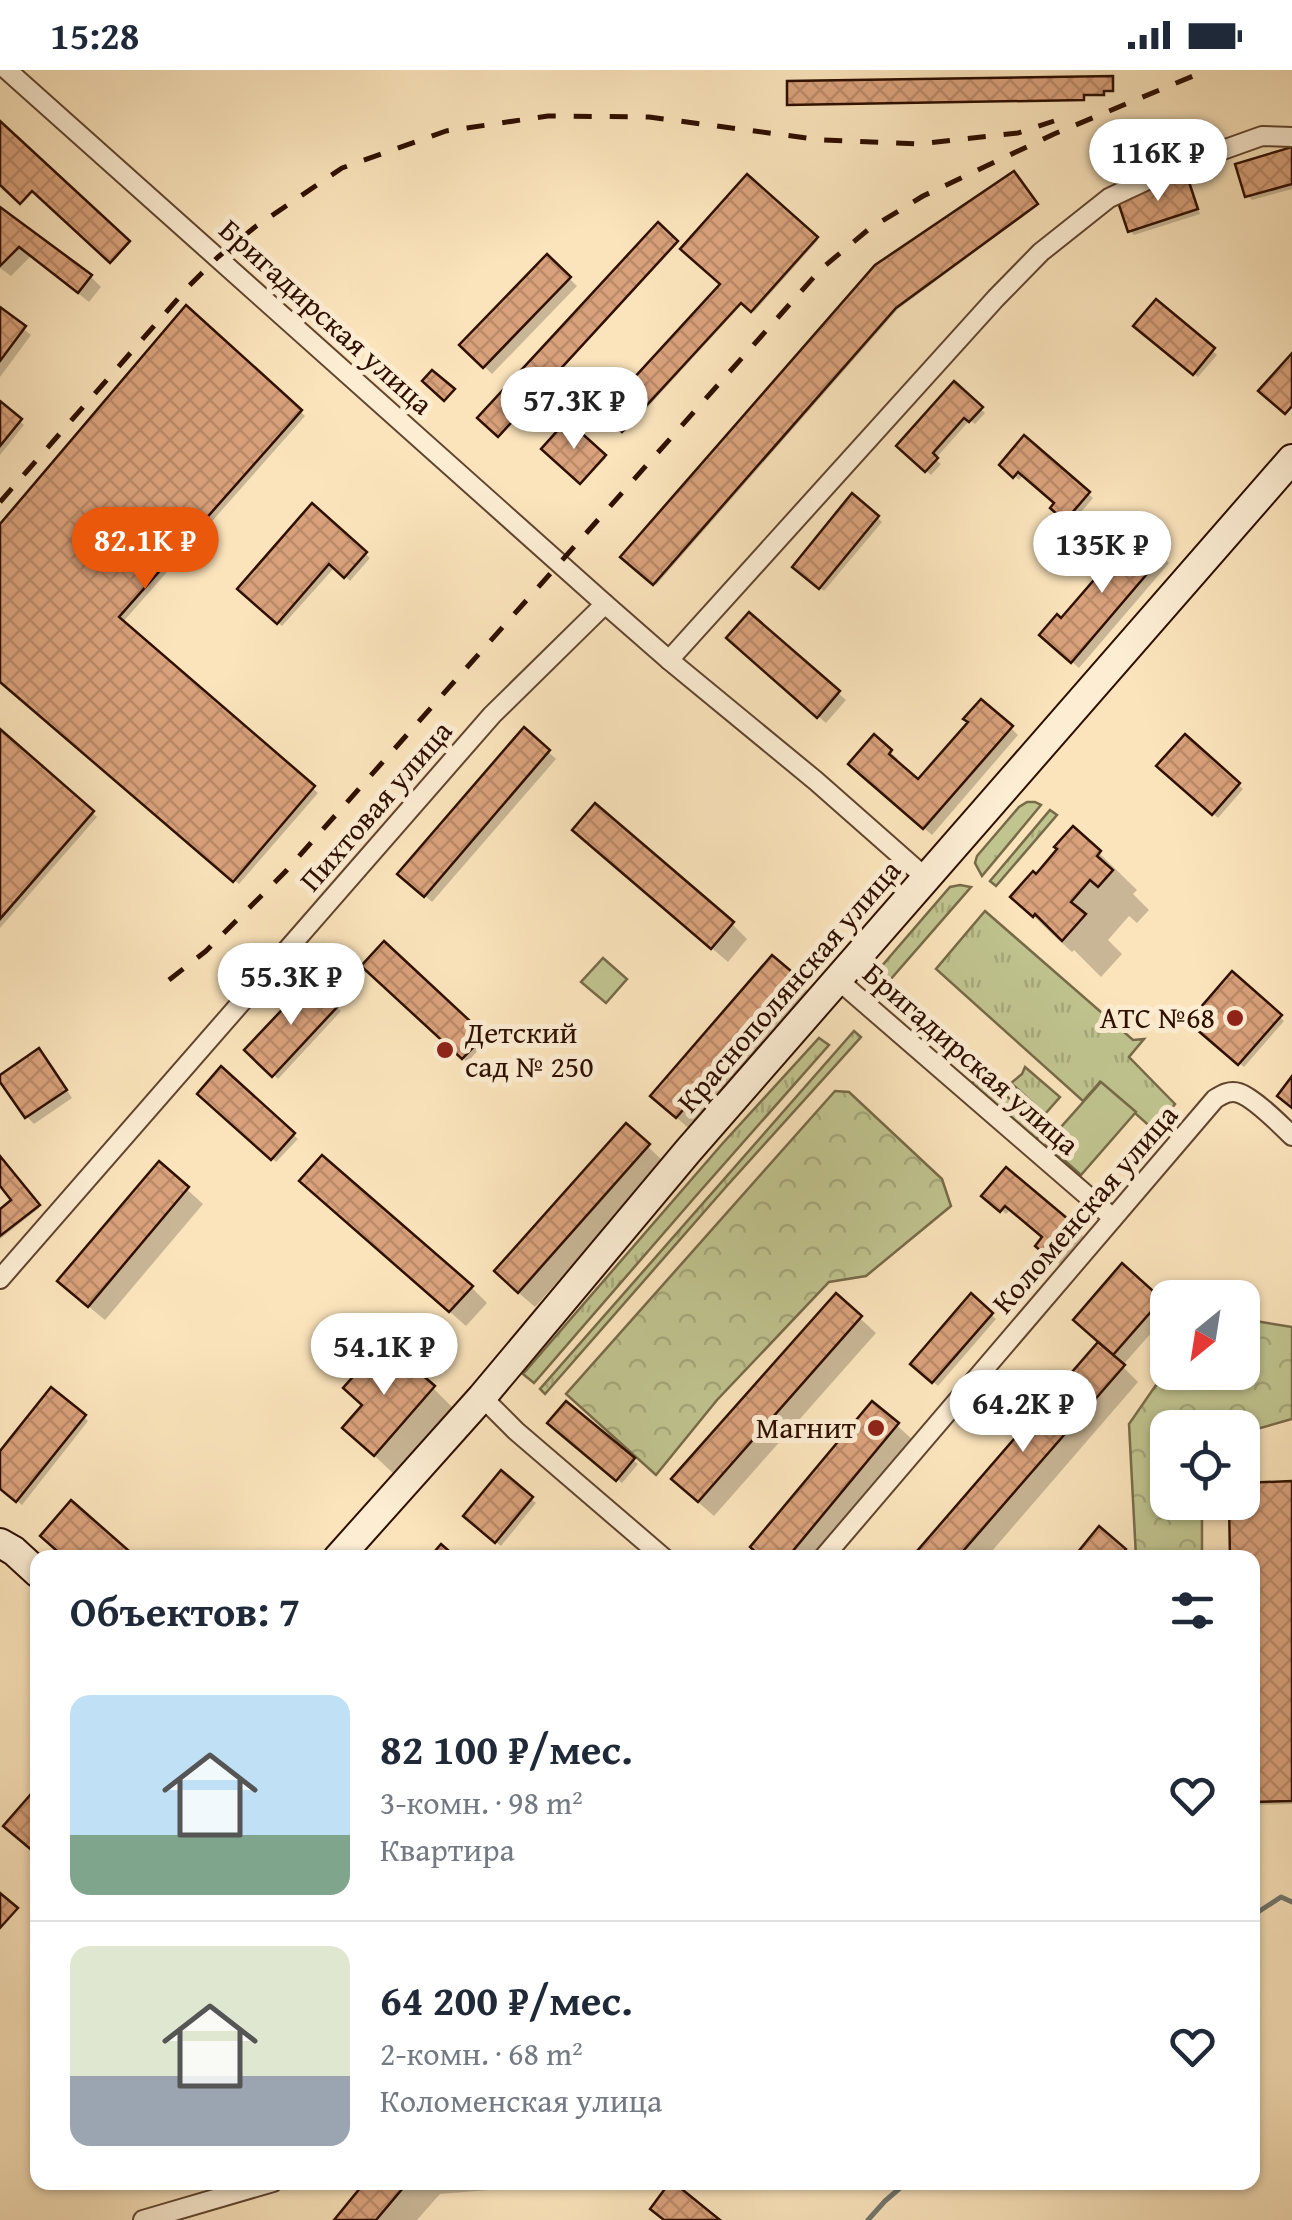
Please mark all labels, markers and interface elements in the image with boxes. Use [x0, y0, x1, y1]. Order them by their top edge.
text: 15:28 [50, 7, 140, 63]
pin: 116K ₽ [1077, 119, 1239, 204]
text: 116K ₽ [1111, 128, 1205, 175]
street label: Бригадирская улица [210, 208, 444, 425]
pin: 57.3K ₽ [482, 367, 666, 452]
text: 57.3K ₽ [523, 376, 625, 423]
pin: 82.1K ₽ [53, 507, 237, 592]
pin: 135K ₽ [1021, 511, 1183, 596]
text: 82.1K ₽ [94, 516, 196, 563]
text: 135K ₽ [1055, 520, 1149, 567]
street label: Пихтовая улица [288, 710, 462, 901]
street label: Краснополянская улица [666, 849, 911, 1121]
pin: 55.3K ₽ [199, 943, 383, 1028]
text: 55.3K ₽ [240, 952, 342, 999]
street label: Бригадирская улица [854, 952, 1090, 1165]
place label: АТС №68 [1100, 995, 1215, 1039]
marker: АТС №68 [1224, 1007, 1246, 1029]
place label: Детский сад № 250 [464, 1010, 594, 1088]
marker: Детский сад № 250 [434, 1039, 456, 1061]
street label: Коломенская улица [981, 1094, 1188, 1323]
north arrow [1150, 1280, 1260, 1390]
map controls [1150, 1280, 1260, 1520]
pin: 54.1K ₽ [292, 1313, 476, 1398]
text: 54.1K ₽ [333, 1322, 435, 1369]
pin: 64.2K ₽ [931, 1370, 1115, 1455]
text: 64.2K ₽ [972, 1379, 1074, 1426]
place label: Магнит [756, 1405, 857, 1449]
button: locate [1150, 1410, 1260, 1520]
marker: Магнит [865, 1417, 887, 1439]
text: Объектов: 7 [70, 1580, 300, 1641]
icon: filters [1165, 1583, 1220, 1638]
text: 82 100 ₽/мес. [380, 1718, 633, 1779]
icon: home [150, 1735, 270, 1855]
icon: heart [1165, 1768, 1220, 1823]
text: 3-комн. · 98 m² [380, 1779, 583, 1826]
text: Квартира [380, 1826, 515, 1873]
text: 64 200 ₽/мес. [380, 1969, 633, 2030]
icon: home [150, 1986, 270, 2106]
icon: heart [1165, 2019, 1220, 2074]
text: 2-комн. · 68 m² [380, 2030, 583, 2077]
text: Коломенская улица [380, 2077, 662, 2124]

